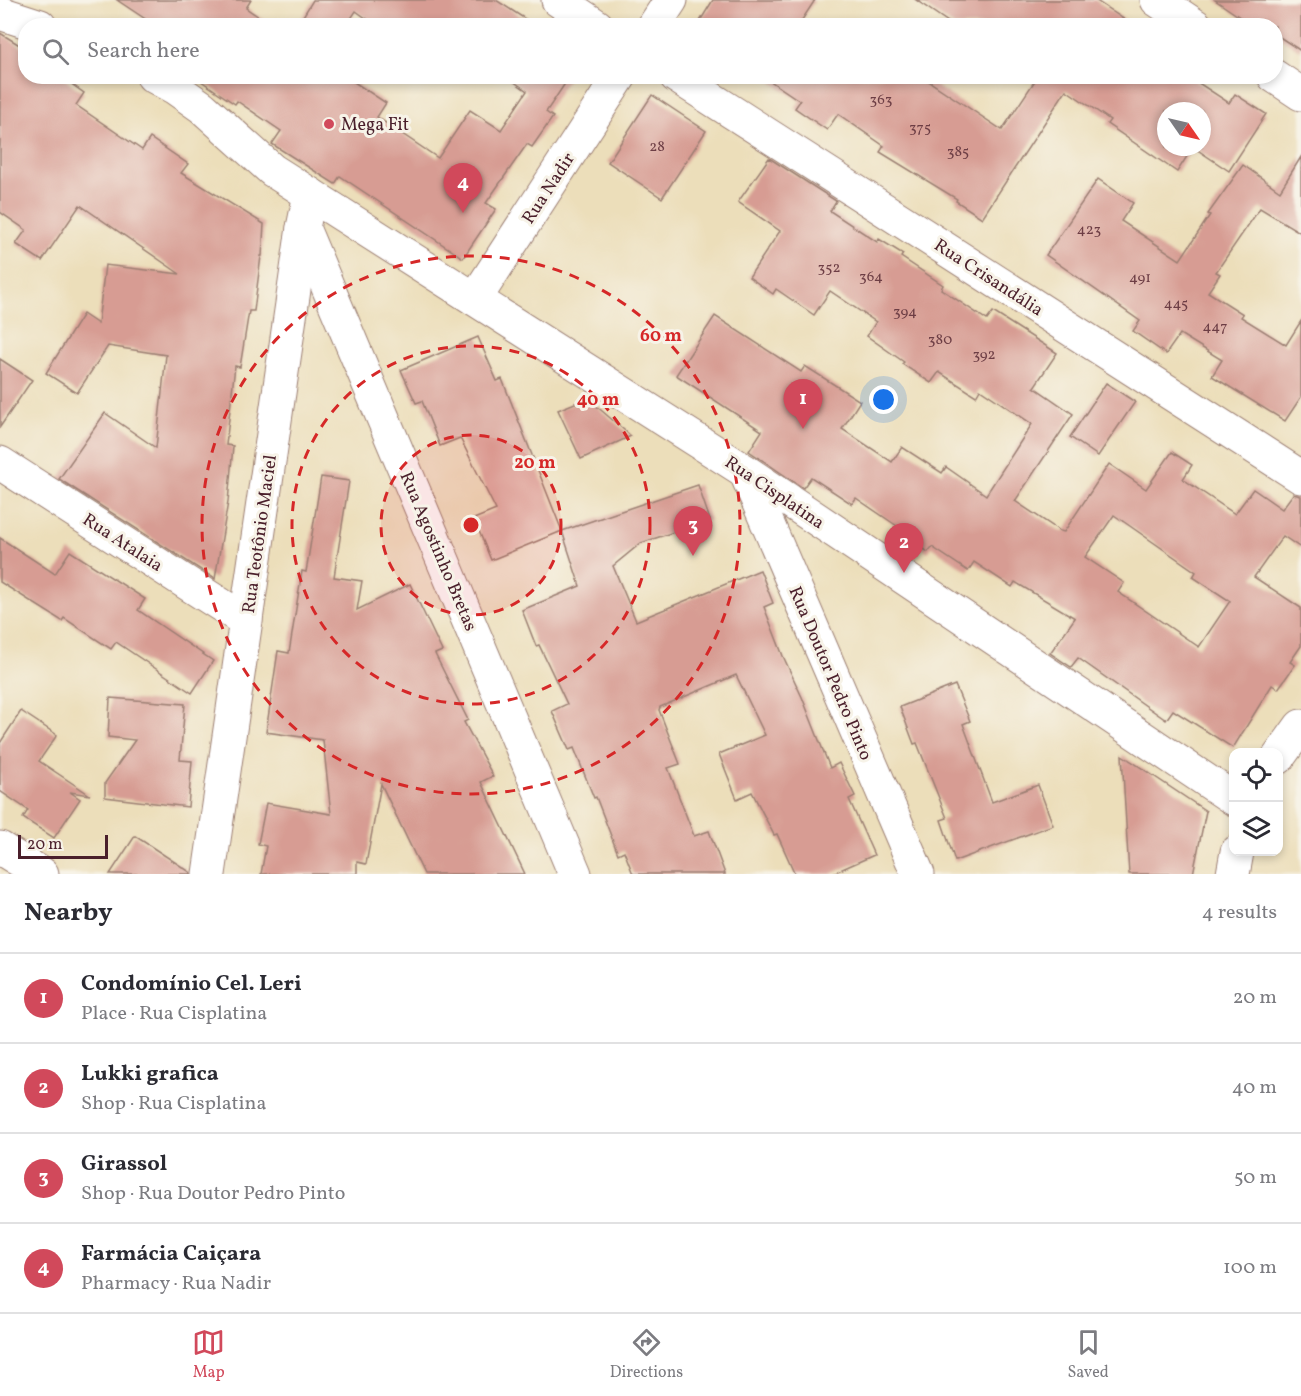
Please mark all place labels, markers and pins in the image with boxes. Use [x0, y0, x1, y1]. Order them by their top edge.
place label: Mega Fit [341, 113, 409, 138]
marker: Mega Fit [322, 117, 336, 131]
pin: 4 [444, 164, 482, 213]
pin: 1 [784, 380, 822, 429]
pin: 3 [674, 506, 712, 556]
centre of rings [461, 515, 481, 535]
pin: 2 [884, 524, 924, 573]

